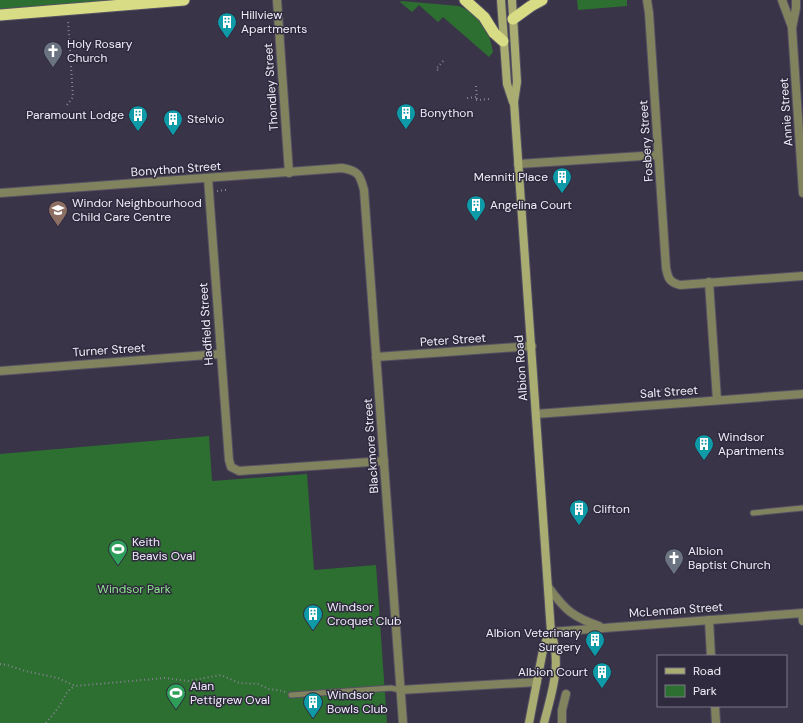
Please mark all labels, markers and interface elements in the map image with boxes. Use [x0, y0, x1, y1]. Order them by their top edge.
place label: Hillview Apartments [241, 7, 307, 37]
building icon: Hillview Apartments [216, 11, 238, 39]
place label: Holy Rosary Church [67, 36, 133, 66]
church icon: Holy Rosary Church [42, 40, 64, 68]
street label: Thondley Street [260, 42, 282, 132]
street label: Annie Street [776, 77, 796, 147]
street label: Fosbery Street [635, 99, 657, 182]
building icon: Bonython [395, 102, 417, 130]
building icon: Paramount Lodge [127, 104, 149, 132]
place label: Bonython [420, 105, 473, 121]
place label: Paramount Lodge [26, 107, 124, 123]
building icon: Stelvio [162, 108, 184, 136]
place label: Stelvio [187, 111, 224, 127]
street label: Bonython Street [130, 158, 222, 180]
building icon: Menniti Place [551, 166, 573, 194]
place label: Menniti Place [474, 169, 548, 185]
building icon: Angelina Court [465, 194, 487, 222]
place label: Windor Neighbourhood Child Care Centre [72, 195, 202, 225]
place label: Angelina Court [490, 197, 572, 213]
school or university icon: Windor Neighbourhood Child Care Centre [47, 199, 69, 227]
street label: Hadfield Street [195, 282, 217, 366]
street label: Peter Street [419, 330, 487, 350]
street label: Albion Road [511, 334, 531, 402]
street label: Turner Street [72, 339, 146, 361]
street label: Salt Street [639, 382, 699, 402]
street label: Blackmore Street [360, 398, 382, 494]
place label: Windsor Apartments [718, 429, 784, 459]
building icon: Windsor Apartments [693, 433, 715, 461]
building icon: Clifton [568, 498, 590, 526]
place label: Clifton [593, 501, 630, 517]
place label: Keith Beavis Oval [132, 534, 195, 564]
sports icon: Keith Beavis Oval [107, 538, 129, 566]
place label: Albion Baptist Church [688, 543, 771, 573]
church icon: Albion Baptist Church [663, 547, 685, 575]
park label: Windsor Park [97, 581, 171, 597]
place label: Windsor Croquet Club [327, 599, 402, 629]
street label: McLennan Street [628, 599, 724, 621]
building icon: Windsor Croquet Club [302, 603, 324, 631]
place label: Albion Veterinary Surgery [486, 625, 581, 655]
building icon: Albion Veterinary Surgery [584, 629, 606, 657]
legend [657, 655, 787, 707]
building icon: Albion Court [591, 661, 613, 689]
text: Road [693, 663, 721, 679]
place label: Albion Court [518, 664, 588, 680]
place label: Alan Pettigrew Oval [190, 678, 270, 708]
sports icon: Alan Pettigrew Oval [165, 682, 187, 710]
text: Park [693, 683, 717, 699]
place label: Windsor Bowls Club [327, 687, 388, 717]
building icon: Windsor Bowls Club [302, 691, 324, 719]

